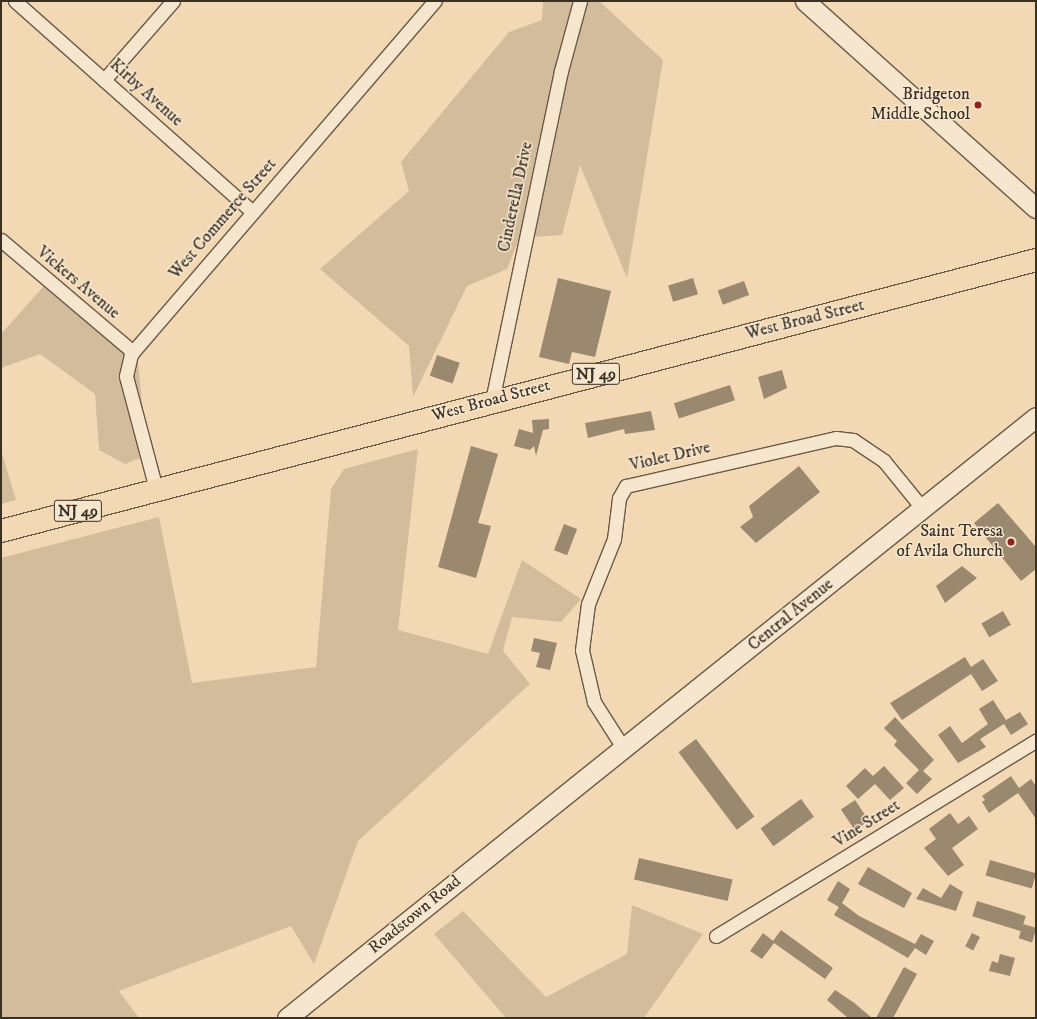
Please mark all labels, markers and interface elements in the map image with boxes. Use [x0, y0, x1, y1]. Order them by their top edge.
street label: Kirby Avenue [105, 55, 187, 131]
place label: Bridgeton Middle School [871, 85, 970, 125]
marker: Bridgeton Middle School [973, 100, 983, 110]
street label: Cinderella Drive [494, 140, 538, 254]
street label: West Commerce Street [165, 155, 281, 283]
street label: Vickers Avenue [32, 242, 124, 324]
street label: West Broad Street [744, 295, 866, 345]
road number: NJ 49 [571, 360, 621, 388]
street label: West Broad Street [430, 375, 552, 427]
street label: Violet Drive [628, 438, 712, 476]
road number: NJ 49 [53, 497, 103, 525]
place label: Saint Teresa of Avila Church [897, 522, 1003, 562]
marker: Saint Teresa of Avila Church [1006, 537, 1016, 547]
street label: Central Avenue [744, 574, 838, 656]
street label: Vine Street [830, 796, 904, 852]
street label: Roadstown Road [365, 871, 465, 959]

